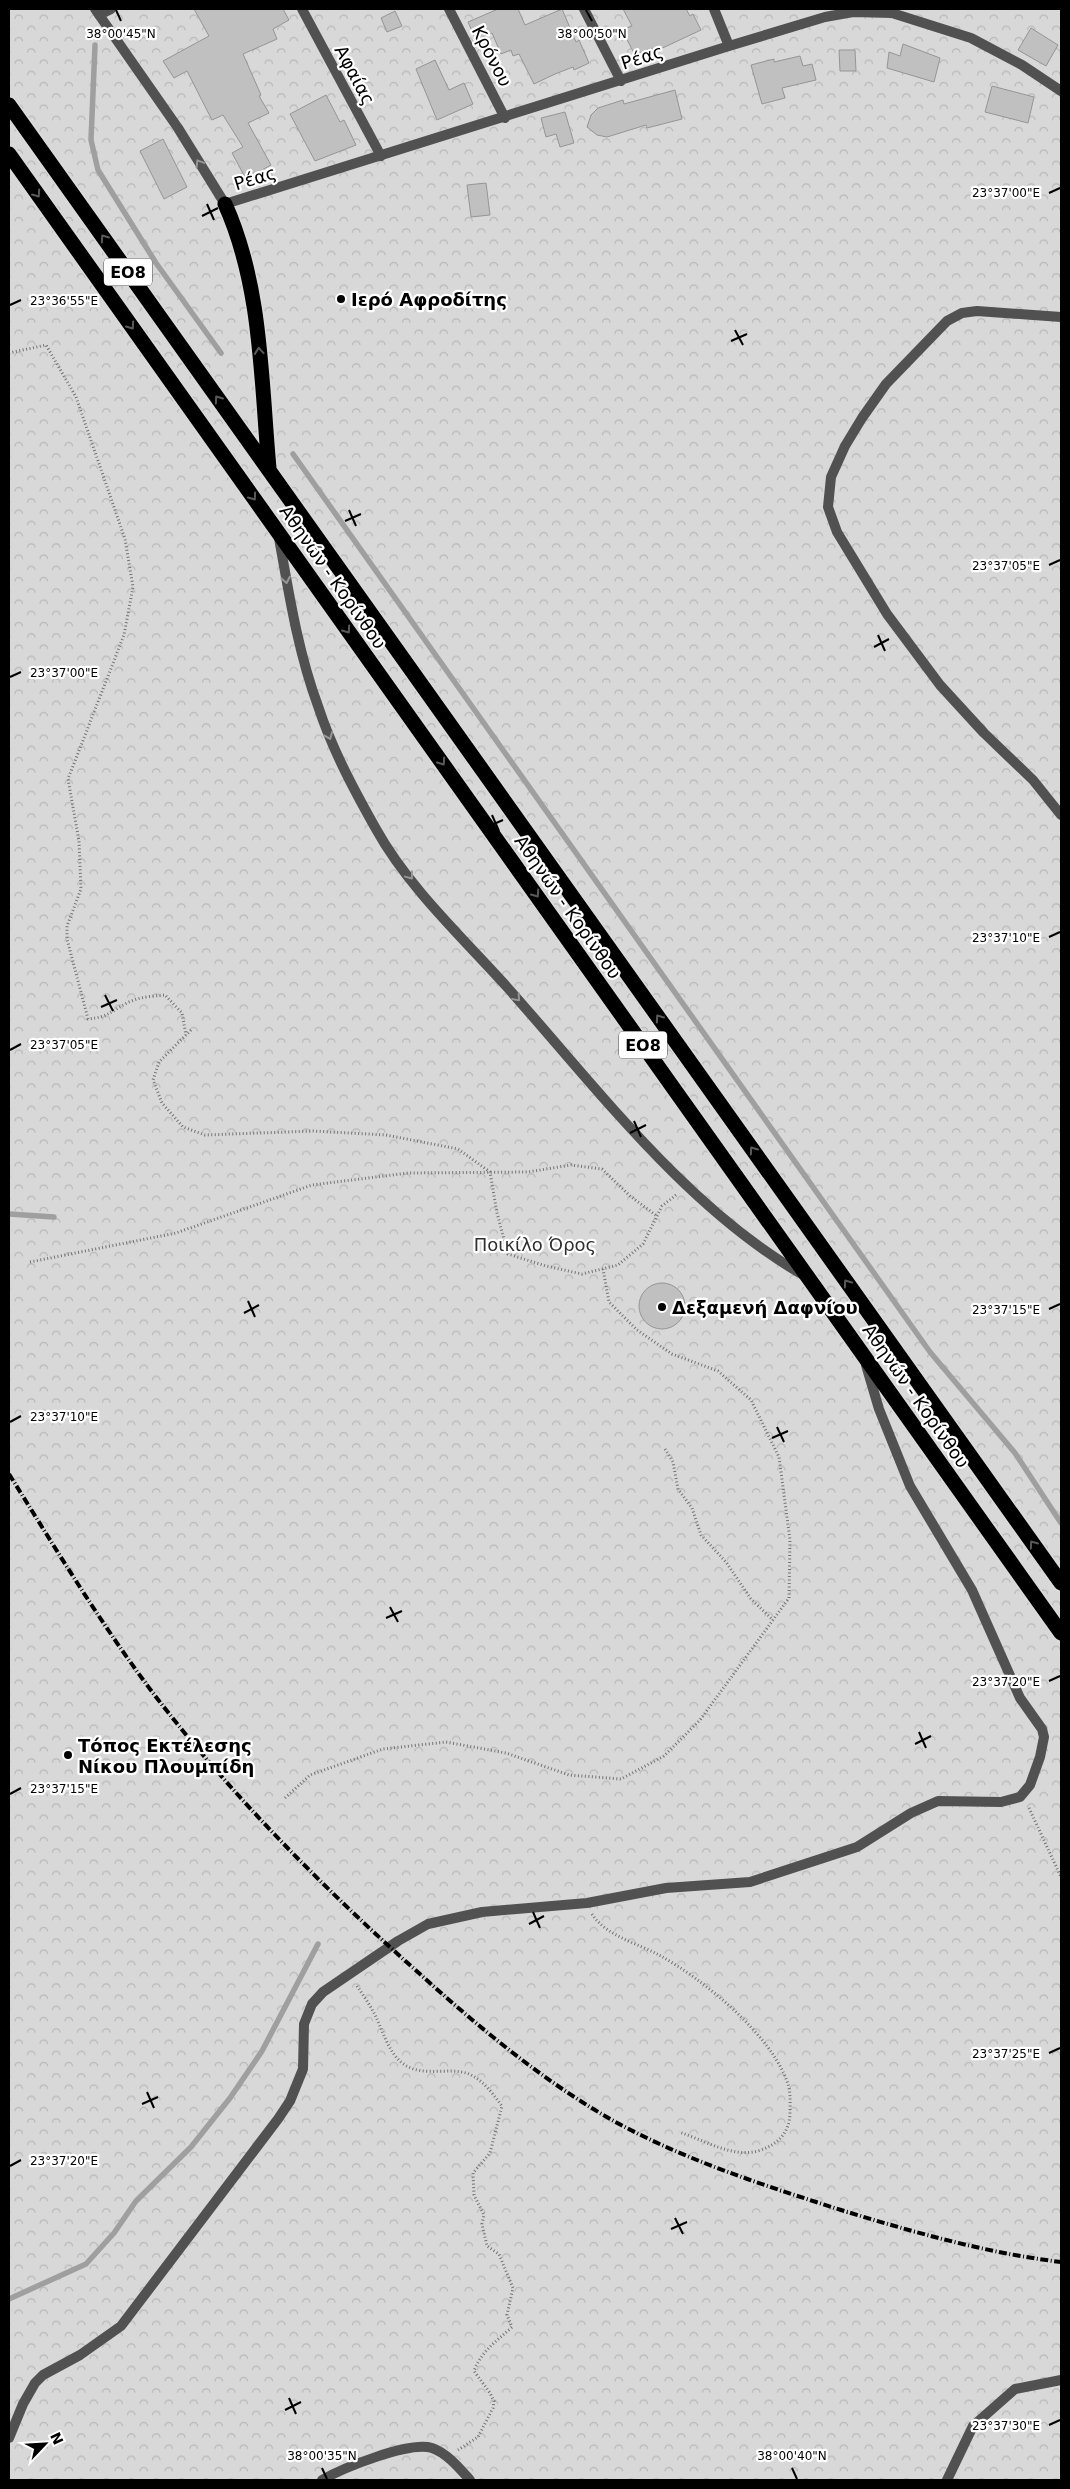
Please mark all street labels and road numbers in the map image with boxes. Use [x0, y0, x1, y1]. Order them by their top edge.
street label: Κρόνου [468, 22, 516, 90]
street label: Ρέας [618, 40, 666, 74]
street label: Αφαίας [331, 42, 379, 108]
street label: Ρέας [231, 162, 279, 194]
road number: ΕΟ8 [104, 258, 152, 286]
street label: Αθηνών - Κορίνθου [275, 501, 391, 653]
street label: Αθηνών - Κορίνθου [510, 831, 626, 983]
road number: ΕΟ8 [619, 1032, 667, 1058]
street label: Αθηνών - Κορίνθου [858, 1320, 974, 1472]

